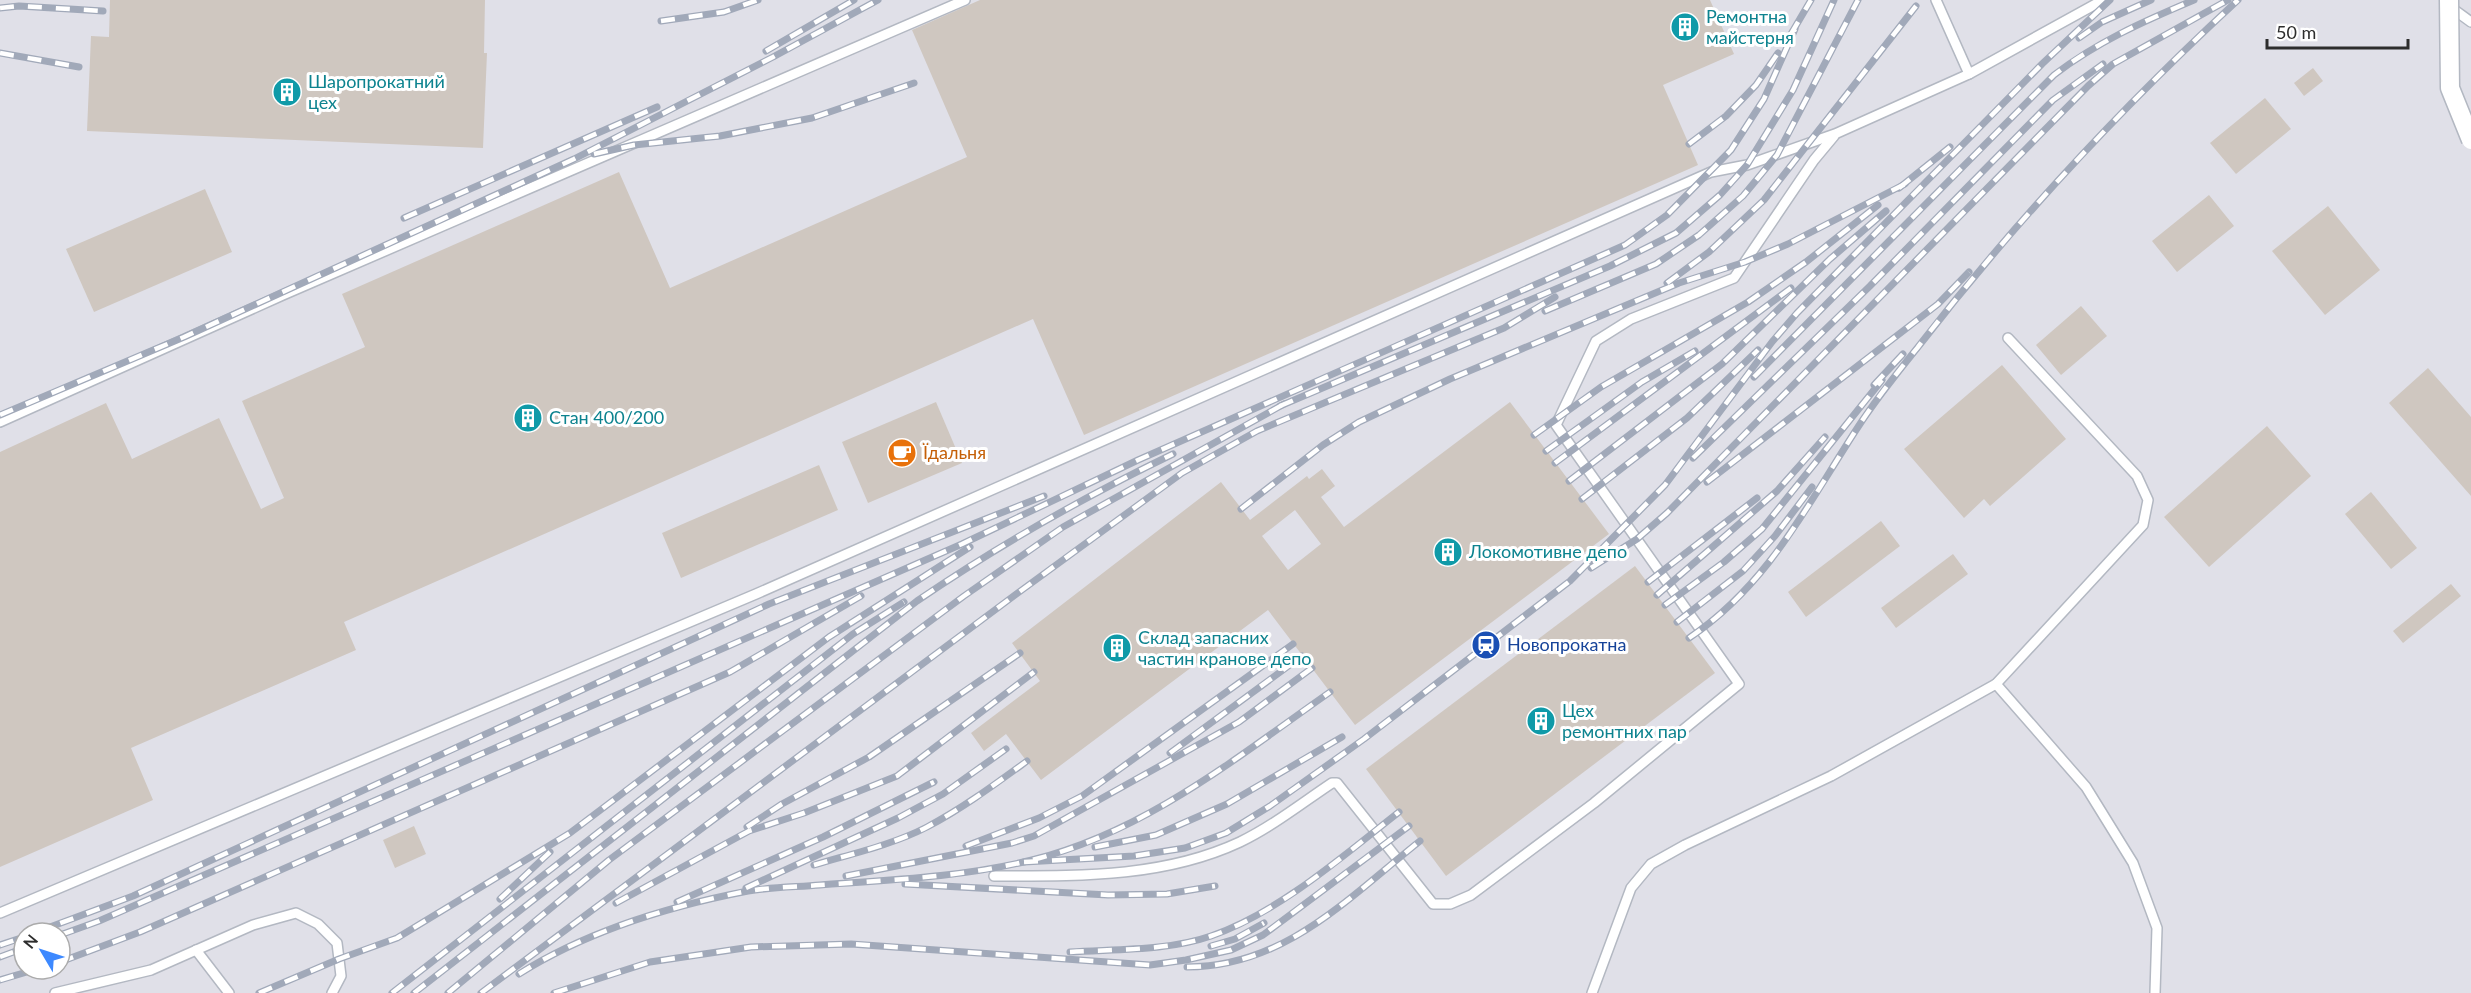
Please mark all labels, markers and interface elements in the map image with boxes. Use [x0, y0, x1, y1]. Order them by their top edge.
place label: Ремонтна майстерня [1706, 5, 1794, 48]
building icon: Ремонтна майстерня [1669, 11, 1701, 43]
scale bar [2267, 12, 2408, 50]
text: 50 m [2276, 21, 2316, 43]
place label: Шаропрокатний цех [308, 70, 445, 113]
building icon: Шаропрокатний цех [271, 76, 303, 108]
building icon: Стан 400/200 [512, 402, 544, 434]
place label: Стан 400/200 [549, 406, 664, 428]
cafe icon: Їдальня [886, 437, 918, 469]
place label: Їдальня [922, 441, 986, 463]
building icon: Локомотивне депо [1432, 536, 1464, 568]
place label: Локомотивне депо [1468, 540, 1627, 562]
place label: Склад запасних частин кранове депо [1138, 626, 1312, 669]
station icon: Новопрокатна [1470, 629, 1502, 661]
building icon: Склад запасних частин кранове депо [1101, 632, 1133, 664]
place label: Новопрокатна [1507, 633, 1626, 655]
place label: Цех ремонтних пар [1562, 699, 1687, 742]
building icon: Цех ремонтних пар [1525, 705, 1557, 737]
north arrow [12, 921, 72, 981]
text: N [19, 930, 41, 952]

